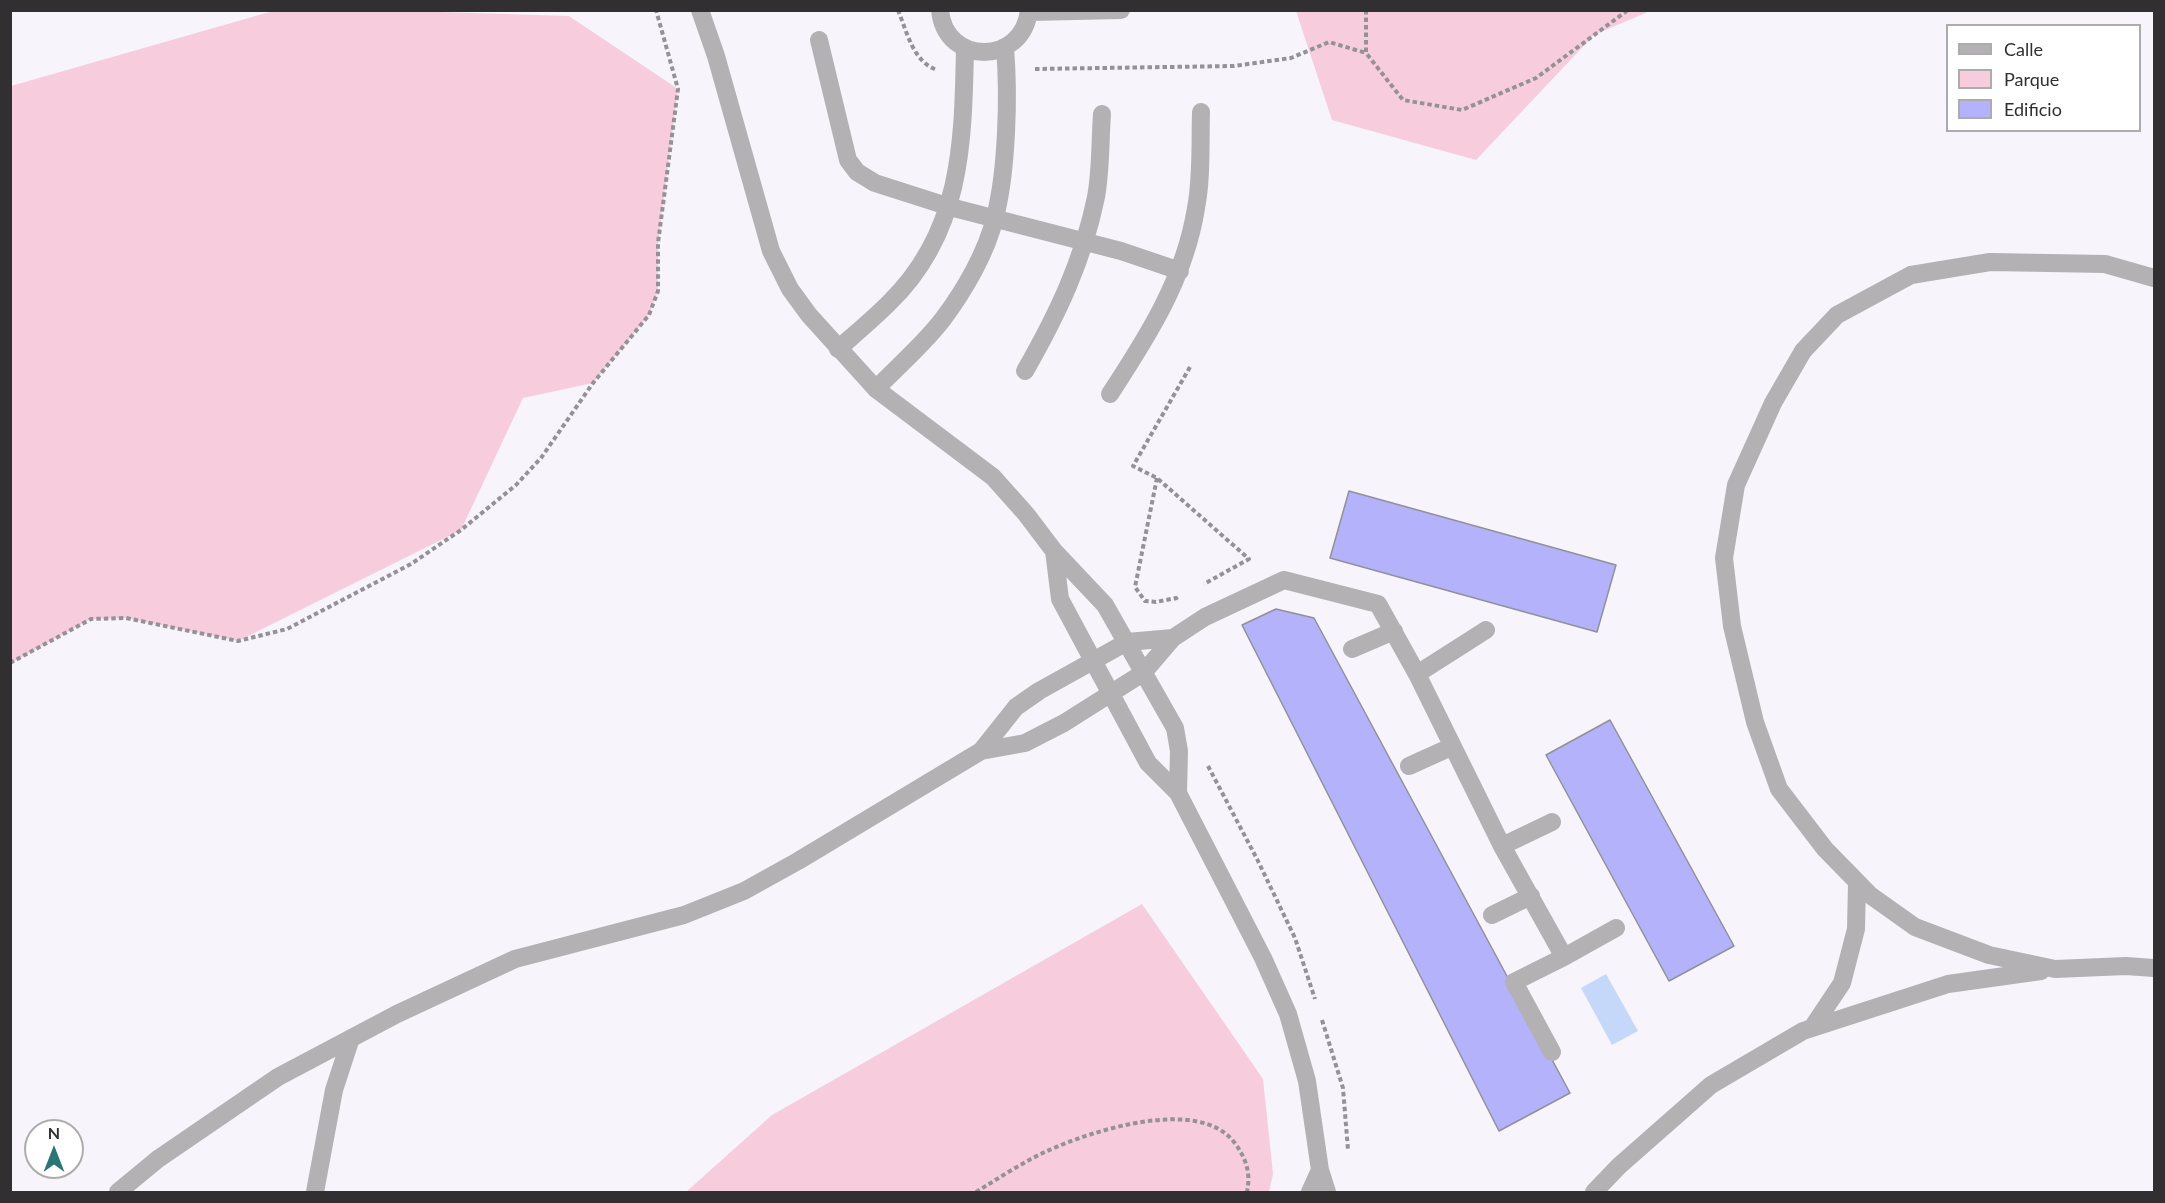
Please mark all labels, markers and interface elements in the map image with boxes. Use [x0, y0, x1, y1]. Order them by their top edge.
legend [1946, 24, 2141, 132]
text: Calle [2004, 38, 2043, 60]
text: Parque [2004, 68, 2059, 90]
text: Edificio [2004, 98, 2062, 120]
north arrow [24, 1119, 84, 1179]
text: N [48, 1123, 60, 1142]

